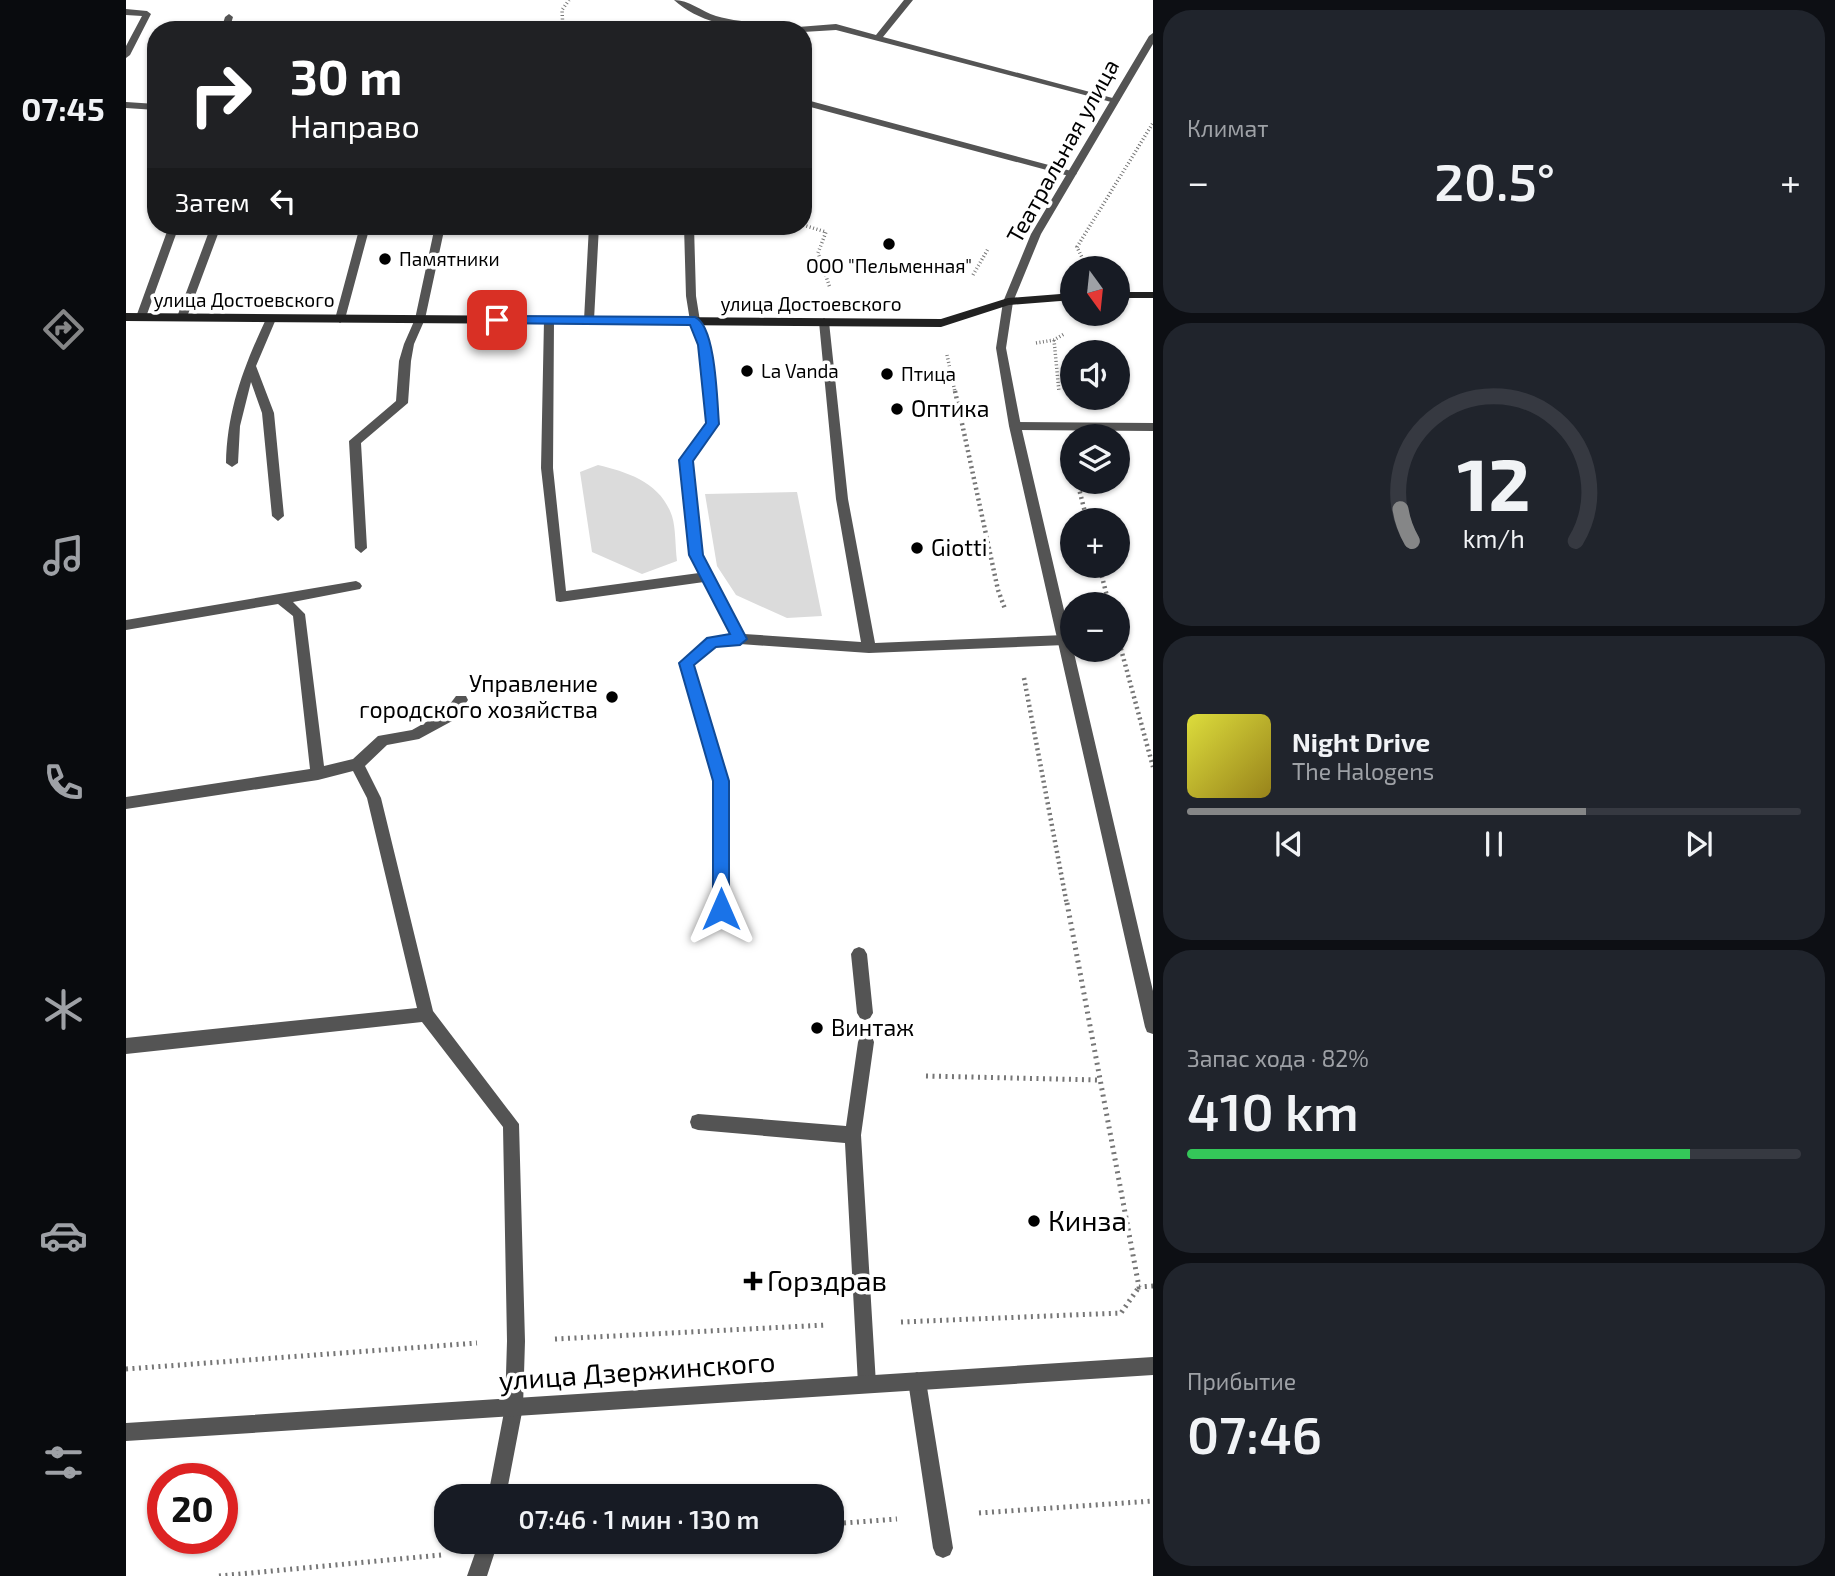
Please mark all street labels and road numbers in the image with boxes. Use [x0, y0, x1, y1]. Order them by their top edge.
street label: Театральная улица [1000, 54, 1125, 248]
street label: улица Достоевского [153, 288, 335, 312]
street label: улица Достоевского [720, 292, 902, 316]
street label: улица Дзержинского [497, 1343, 776, 1397]

